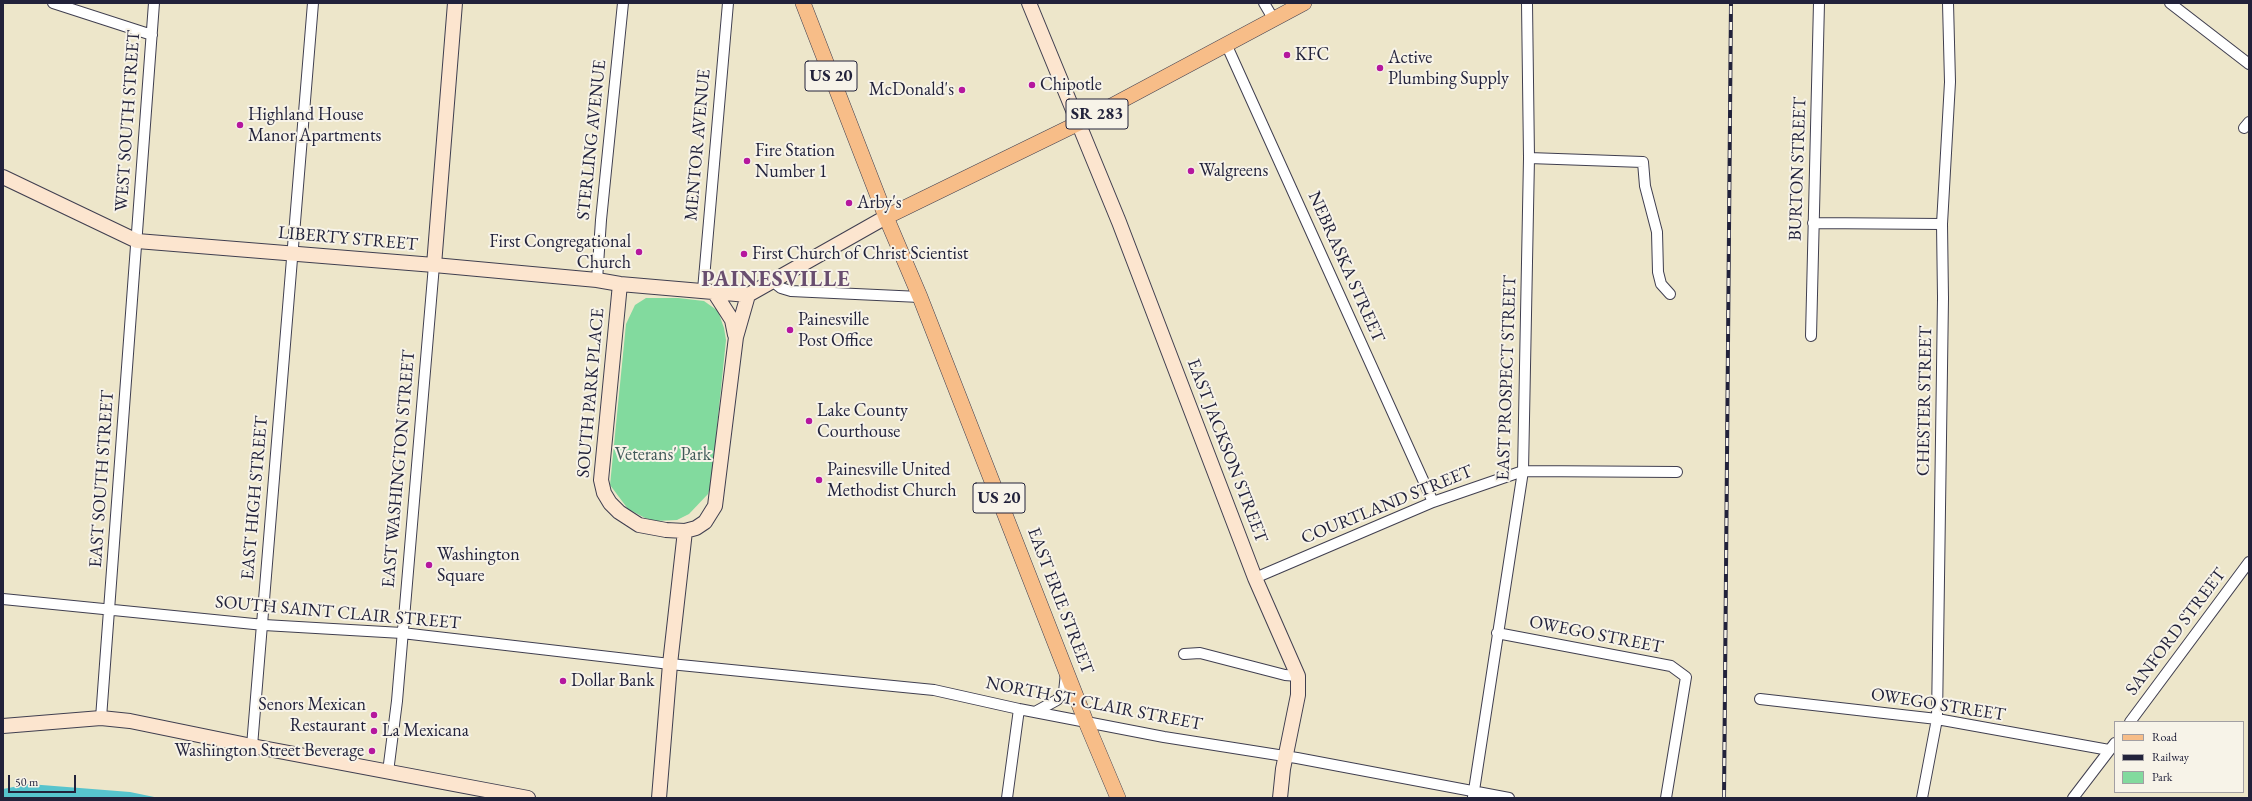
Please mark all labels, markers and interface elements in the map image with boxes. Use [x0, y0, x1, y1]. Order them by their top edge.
street label: WEST SOUTH STREET [111, 30, 145, 212]
place label: KFC [1295, 44, 1329, 66]
place label: Active Plumbing Supply [1388, 47, 1509, 90]
marker: KFC [1282, 50, 1292, 60]
street label: STERLING AVENUE [573, 59, 611, 221]
road number: US 20 [805, 61, 857, 91]
marker: Active Plumbing Supply [1375, 63, 1385, 73]
street label: MENTOR AVENUE [681, 68, 715, 222]
place label: Chipotle [1040, 74, 1102, 96]
place label: McDonald's [869, 79, 954, 101]
marker: Chipotle [1027, 80, 1037, 90]
marker: McDonald's [957, 85, 967, 95]
street label: BURTON STREET [1785, 97, 1811, 241]
road number: SR 283 [1066, 99, 1128, 129]
place label: Highland House Manor Apartments [248, 104, 381, 146]
marker: Highland House Manor Apartments [235, 120, 245, 130]
place label: Fire Station Number 1 [755, 140, 835, 182]
marker: Fire Station Number 1 [742, 156, 752, 166]
place label: Walgreens [1199, 160, 1268, 182]
marker: Walgreens [1186, 166, 1196, 176]
street label: NEBRASKA STREET [1303, 188, 1389, 346]
place label: Arby's [857, 192, 902, 214]
marker: Arby's [844, 198, 854, 208]
street label: LIBERTY STREET [277, 222, 419, 256]
place label: First Congregational Church [489, 231, 631, 274]
place label: First Church of Christ Scientist [752, 243, 968, 265]
marker: First Congregational Church [634, 247, 644, 257]
marker: First Church of Christ Scientist [739, 249, 749, 259]
district label: PAINESVILLE [701, 267, 851, 293]
street label: EAST PROSPECT STREET [1493, 275, 1521, 481]
street label: SOUTH PARK PLACE [573, 307, 609, 479]
place label: Painesville Post Office [798, 309, 873, 352]
marker: Painesville Post Office [785, 325, 795, 335]
street label: CHESTER STREET [1913, 326, 1937, 476]
street label: EAST WASHINGTON STREET [378, 349, 420, 589]
street label: EAST JACKSON STREET [1182, 356, 1272, 546]
street label: EAST SOUTH STREET [85, 390, 119, 568]
place label: Lake County Courthouse [817, 400, 908, 442]
street label: EAST HIGH STREET [237, 415, 273, 581]
marker: Lake County Courthouse [804, 416, 814, 426]
park label: Veterans' Park [615, 444, 711, 466]
place label: Painesville United Methodist Church [827, 459, 956, 502]
street label: COURTLAND STREET [1298, 461, 1476, 549]
marker: Painesville United Methodist Church [814, 475, 824, 485]
road number: US 20 [973, 483, 1025, 513]
street label: EAST ERIE STREET [1022, 525, 1098, 677]
place label: Washington Square [437, 544, 520, 586]
marker: Washington Square [424, 560, 434, 570]
street label: SANFORD STREET [2121, 564, 2231, 700]
street label: SOUTH SAINT CLAIR STREET [214, 592, 462, 634]
street label: OWEGO STREET [1527, 611, 1665, 659]
place label: Dollar Bank [571, 670, 654, 692]
street label: NORTH ST. CLAIR STREET [984, 672, 1204, 736]
marker: Dollar Bank [558, 676, 568, 686]
street label: OWEGO STREET [1869, 684, 2007, 726]
place label: Senors Mexican Restaurant [258, 694, 366, 736]
marker: Senors Mexican Restaurant [369, 710, 379, 720]
place label: La Mexicana [382, 720, 469, 742]
legend [2114, 721, 2244, 793]
marker: La Mexicana [369, 726, 379, 736]
text: Road [2152, 729, 2177, 745]
place label: Washington Street Beverage [174, 740, 364, 762]
marker: Washington Street Beverage [367, 746, 377, 756]
text: Railway [2152, 749, 2189, 765]
scale bar [10, 767, 78, 793]
text: Park [2152, 769, 2172, 785]
text: 50 m [15, 774, 38, 790]

